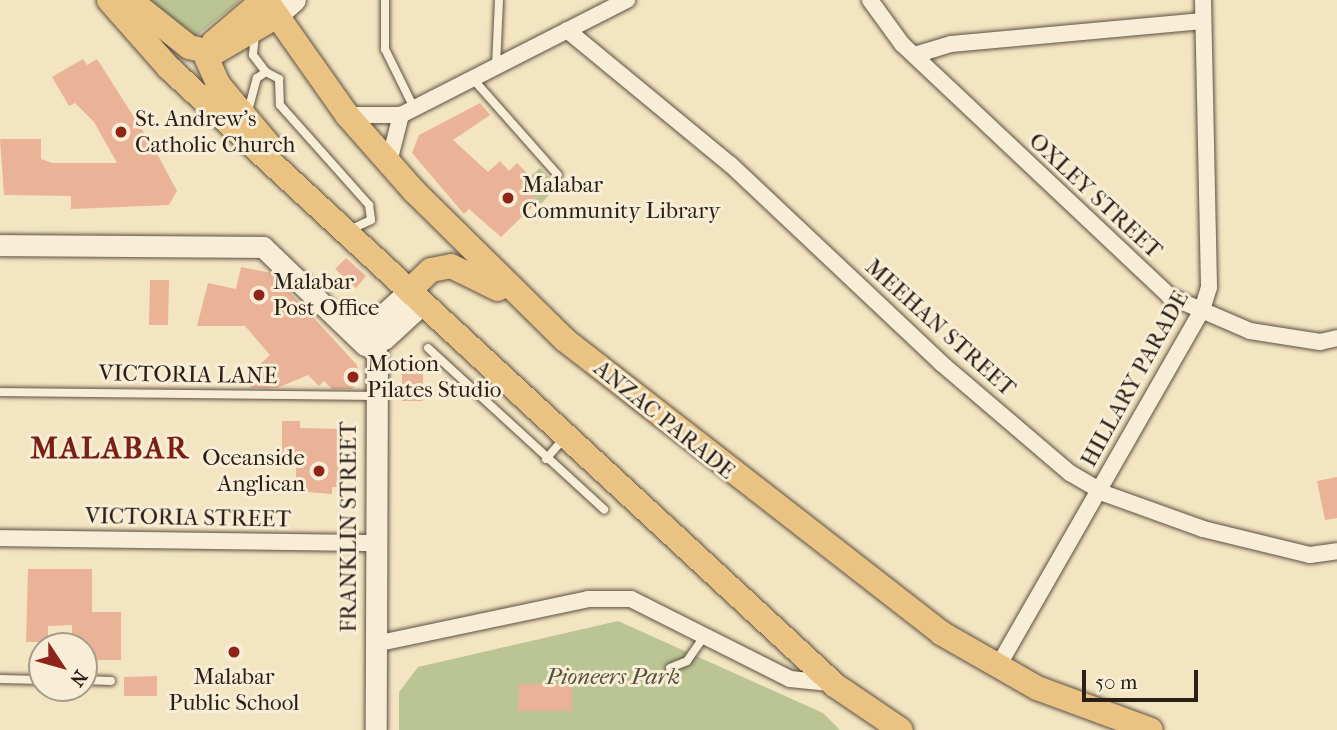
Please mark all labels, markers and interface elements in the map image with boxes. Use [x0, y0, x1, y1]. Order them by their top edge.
place label: St. Andrew's Catholic Church [135, 105, 295, 159]
marker: St. Andrew's Catholic Church [113, 124, 129, 140]
street label: OXLEY STREET [1023, 127, 1167, 265]
place label: Malabar Community Library [522, 171, 720, 225]
marker: Malabar Community Library [500, 190, 516, 206]
street label: MEEHAN STREET [859, 253, 1021, 403]
place label: Malabar Post Office [273, 268, 379, 322]
street label: HILLARY PARADE [1075, 286, 1195, 472]
marker: Malabar Post Office [251, 287, 267, 303]
place label: Motion Pilates Studio [367, 350, 501, 404]
street label: ANZAC PARADE [588, 355, 740, 485]
street label: VICTORIA LANE [98, 360, 278, 390]
marker: Motion Pilates Studio [345, 369, 361, 385]
street label: FRANKLIN STREET [335, 422, 363, 632]
district label: MALABAR [31, 431, 189, 467]
place label: Oceanside Anglican [202, 444, 305, 498]
marker: Oceanside Anglican [311, 463, 327, 479]
street label: VICTORIA STREET [85, 502, 291, 534]
north arrow [28, 632, 98, 702]
marker: Malabar Public School [226, 644, 242, 660]
scale bar [1085, 656, 1200, 700]
place label: Malabar Public School [169, 663, 299, 717]
park label: Pioneers Park [546, 663, 680, 691]
text: N [65, 666, 92, 690]
text: 50 m [1095, 670, 1138, 694]

